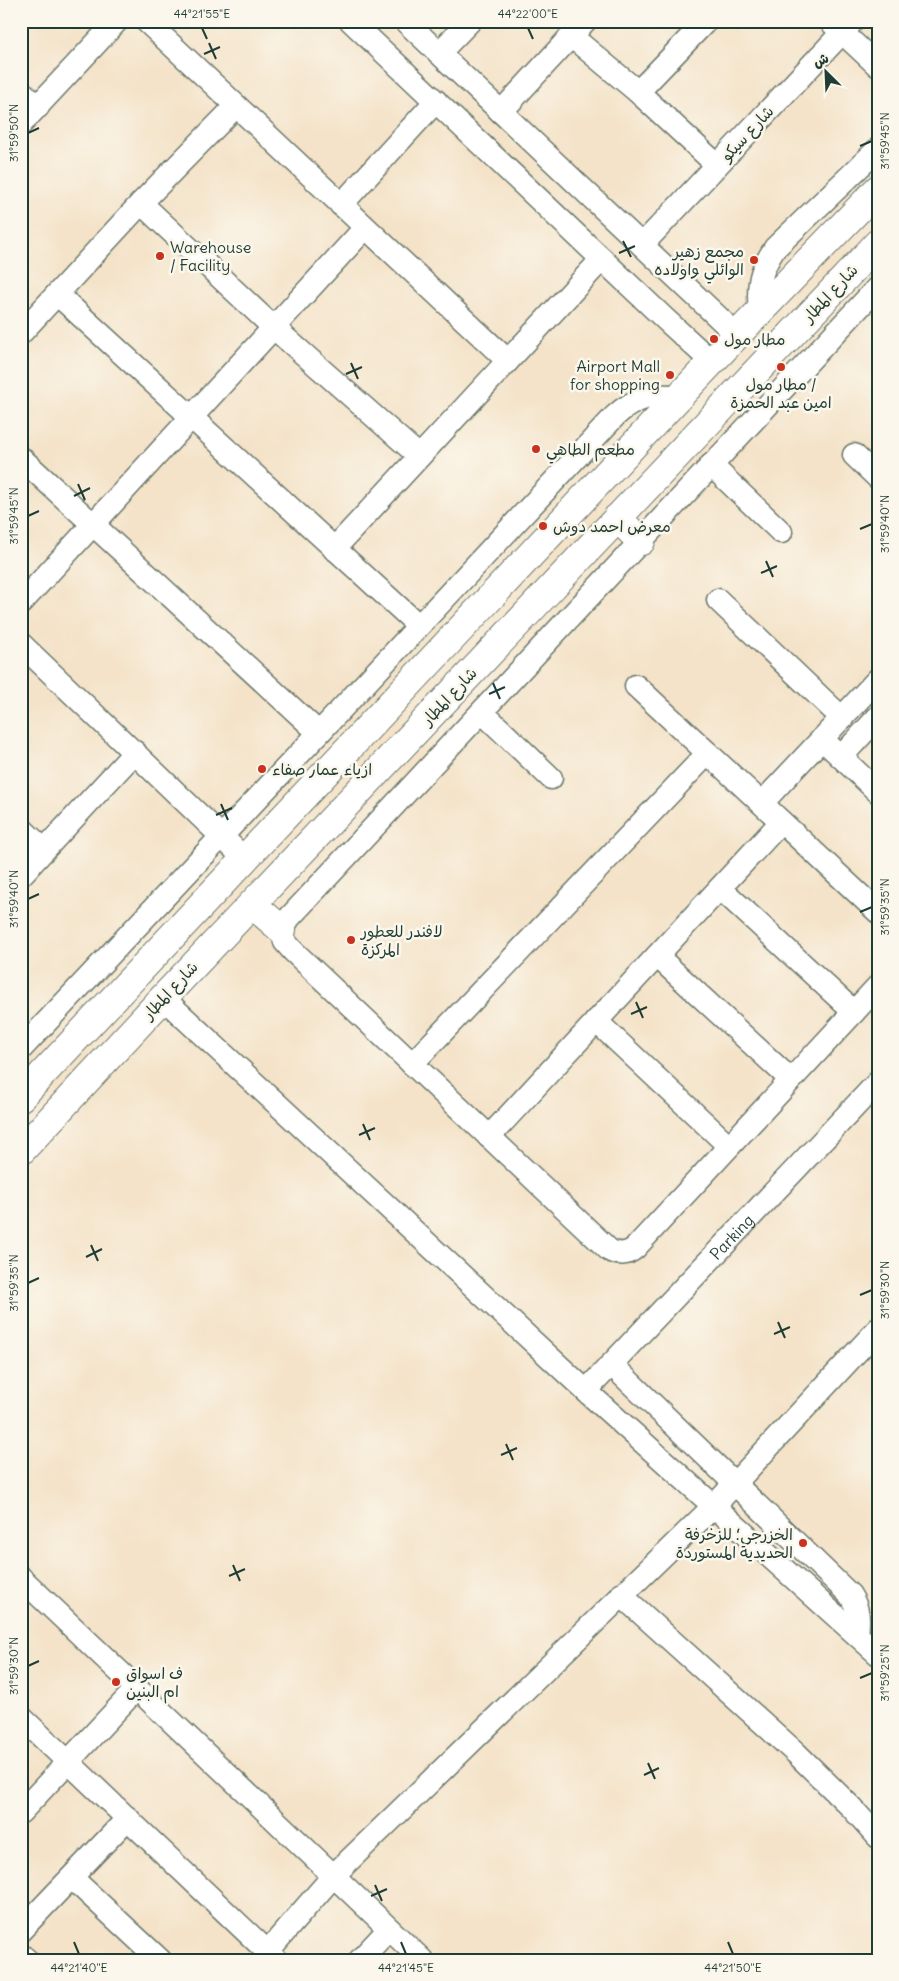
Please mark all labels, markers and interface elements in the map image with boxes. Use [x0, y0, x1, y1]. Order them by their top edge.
text: 44°21'55"E [174, 6, 230, 21]
text: 44°22'00"E [498, 6, 558, 21]
north arrow [802, 48, 852, 98]
text: ش [810, 49, 831, 71]
street label: شارع سيكو [715, 101, 779, 168]
text: 31°59'50"N [6, 104, 21, 162]
text: 31°59'45"N [877, 112, 892, 170]
place label: Warehouse / Facility [170, 237, 251, 275]
place label: مجمع زهير الوائلي واولاده [654, 241, 744, 284]
marker: Warehouse / Facility [154, 250, 166, 262]
marker: مجمع زهير الوائلي واولاده [748, 254, 760, 266]
street label: شارع المطار [797, 260, 863, 329]
place label: مطار مول [724, 329, 785, 350]
marker: مطار مول [708, 333, 720, 345]
place label: Airport Mall for shopping [570, 356, 660, 394]
marker: مطار مول / امين عبد الحمزة [775, 361, 787, 373]
marker: Airport Mall for shopping [664, 369, 676, 381]
place label: مطار مول / امين عبد الحمزة [730, 374, 832, 412]
place label: مطعم الطاهي [546, 439, 635, 464]
marker: مطعم الطاهي [530, 443, 542, 455]
text: 31°59'45"N [6, 487, 21, 545]
text: 31°59'40"N [877, 495, 892, 553]
place label: معرض احمد دوش [553, 516, 671, 536]
marker: معرض احمد دوش [537, 520, 549, 532]
street label: شارع المطار [416, 663, 482, 732]
place label: ازياء عمار صفاء [272, 759, 372, 779]
marker: ازياء عمار صفاء [256, 763, 268, 775]
text: 31°59'40"N [6, 870, 21, 928]
text: 31°59'35"N [877, 878, 892, 936]
place label: لافندر للعطور المركزة [359, 921, 443, 959]
marker: لافندر للعطور المركزة [345, 934, 357, 946]
street label: شارع المطار [137, 957, 203, 1026]
street label: Parking [705, 1210, 758, 1264]
text: 31°59'35"N [6, 1254, 21, 1312]
text: 31°59'30"N [877, 1261, 892, 1319]
place label: الخزرجي؛ للزخرفة الحديدية المستوردة [676, 1524, 793, 1563]
marker: الخزرجي؛ للزخرفة الحديدية المستوردة [797, 1537, 809, 1549]
text: 31°59'30"N [6, 1637, 21, 1695]
text: 31°59'25"N [877, 1644, 892, 1702]
place label: ف اسواق ام البنين [126, 1663, 183, 1704]
marker: ف اسواق ام البنين [110, 1676, 122, 1688]
text: 44°21'40"E [50, 1960, 108, 1975]
text: 44°21'45"E [378, 1960, 434, 1975]
text: 44°21'50"E [704, 1960, 762, 1975]

